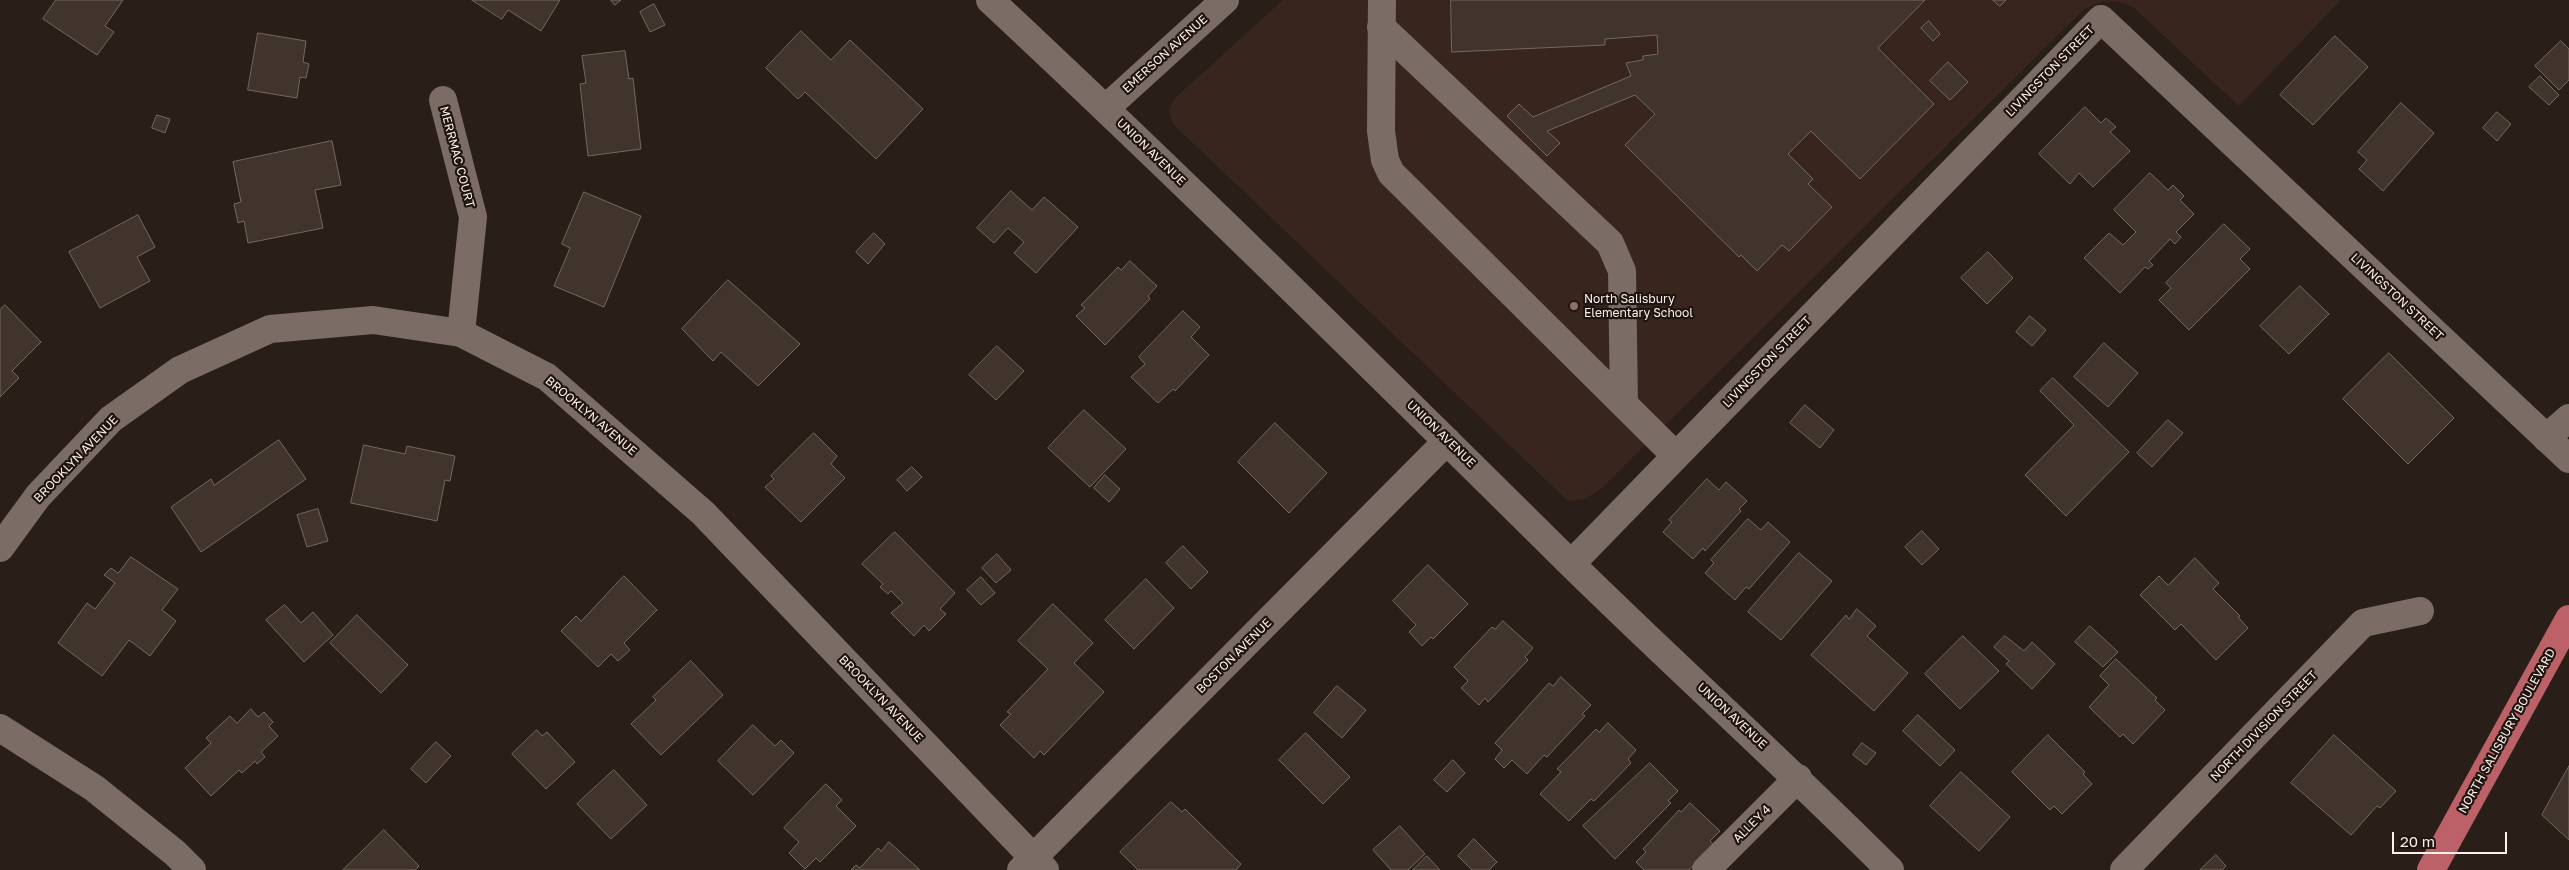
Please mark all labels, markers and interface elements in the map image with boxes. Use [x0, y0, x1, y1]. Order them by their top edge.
street label: EMERSON AVENUE [1120, 12, 1210, 96]
street label: LIVINGSTON STREET [2003, 22, 2097, 120]
street label: MERRMAC COURT [437, 105, 477, 209]
street label: UNION AVENUE [1114, 116, 1188, 188]
street label: LIVINGSTON STREET [2348, 250, 2446, 344]
place label: North Salisbury Elementary School [1584, 292, 1693, 320]
marker: North Salisbury Elementary School [1568, 300, 1580, 312]
street label: LIVINGSTON STREET [1720, 313, 1814, 411]
street label: BROOKLYN AVENUE [542, 374, 640, 458]
street label: UNION AVENUE [1404, 398, 1478, 470]
street label: BROOKLYN AVENUE [31, 413, 121, 505]
street label: BOSTON AVENUE [1194, 616, 1274, 696]
street label: NORTH SALISBURY BOULEVARD [2456, 646, 2558, 816]
street label: BROOKLYN AVENUE [836, 653, 926, 745]
street label: NORTH DIVISION STREET [2208, 668, 2320, 784]
street label: UNION AVENUE [1694, 680, 1770, 752]
street label: ALLEY 4 [1730, 802, 1774, 846]
scale bar [2394, 822, 2509, 854]
text: 20 m [2400, 832, 2435, 850]

